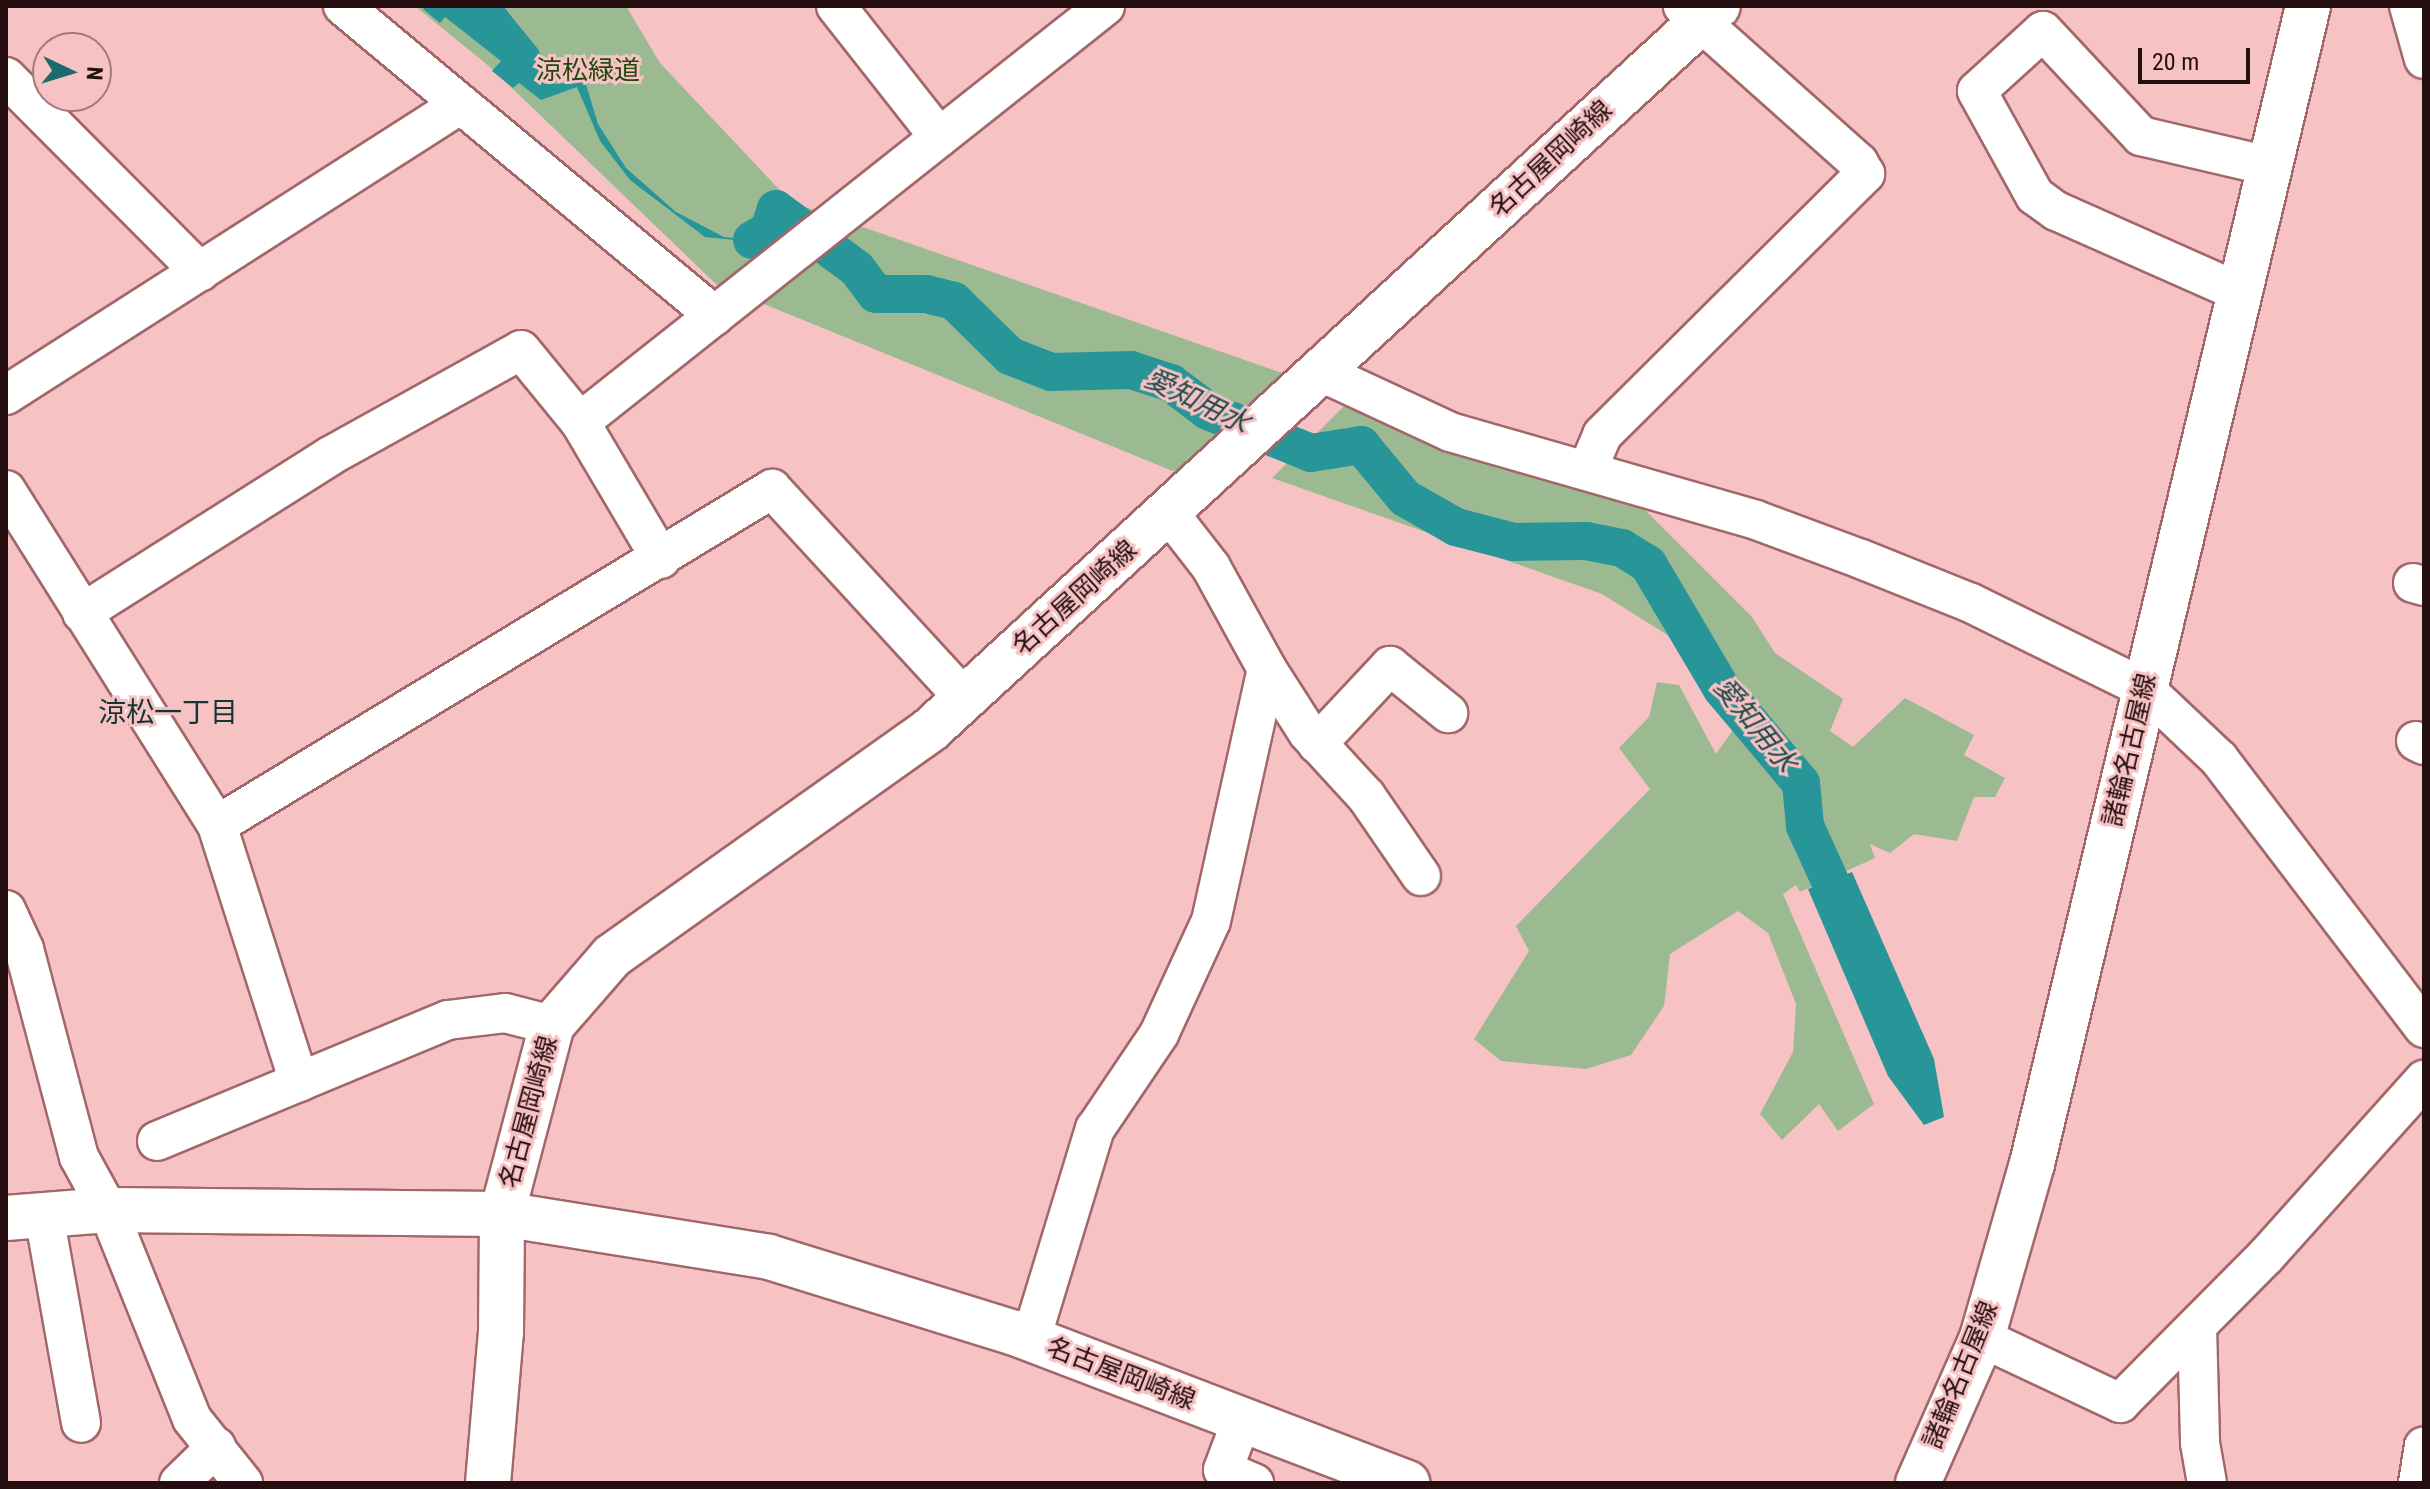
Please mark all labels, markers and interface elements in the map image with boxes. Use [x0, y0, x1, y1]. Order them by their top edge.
north arrow [32, 32, 112, 112]
scale bar [2142, 32, 2254, 82]
text: 20 m [2152, 48, 2199, 76]
park label: 涼松緑道 [536, 55, 640, 87]
text: N [82, 66, 107, 81]
street label: 名古屋岡崎線 [1483, 94, 1619, 224]
water label: 愛知用水 [1139, 361, 1255, 441]
street label: 名古屋岡崎線 [1007, 534, 1143, 662]
street label: 諸輪名古屋線 [2097, 670, 2163, 830]
water label: 愛知用水 [1707, 671, 1803, 779]
district label: 涼松一丁目 [98, 696, 238, 730]
street label: 名古屋岡崎線 [494, 1033, 564, 1191]
street label: 諸輪名古屋線 [1917, 1297, 2005, 1453]
street label: 名古屋岡崎線 [1043, 1331, 1199, 1417]

